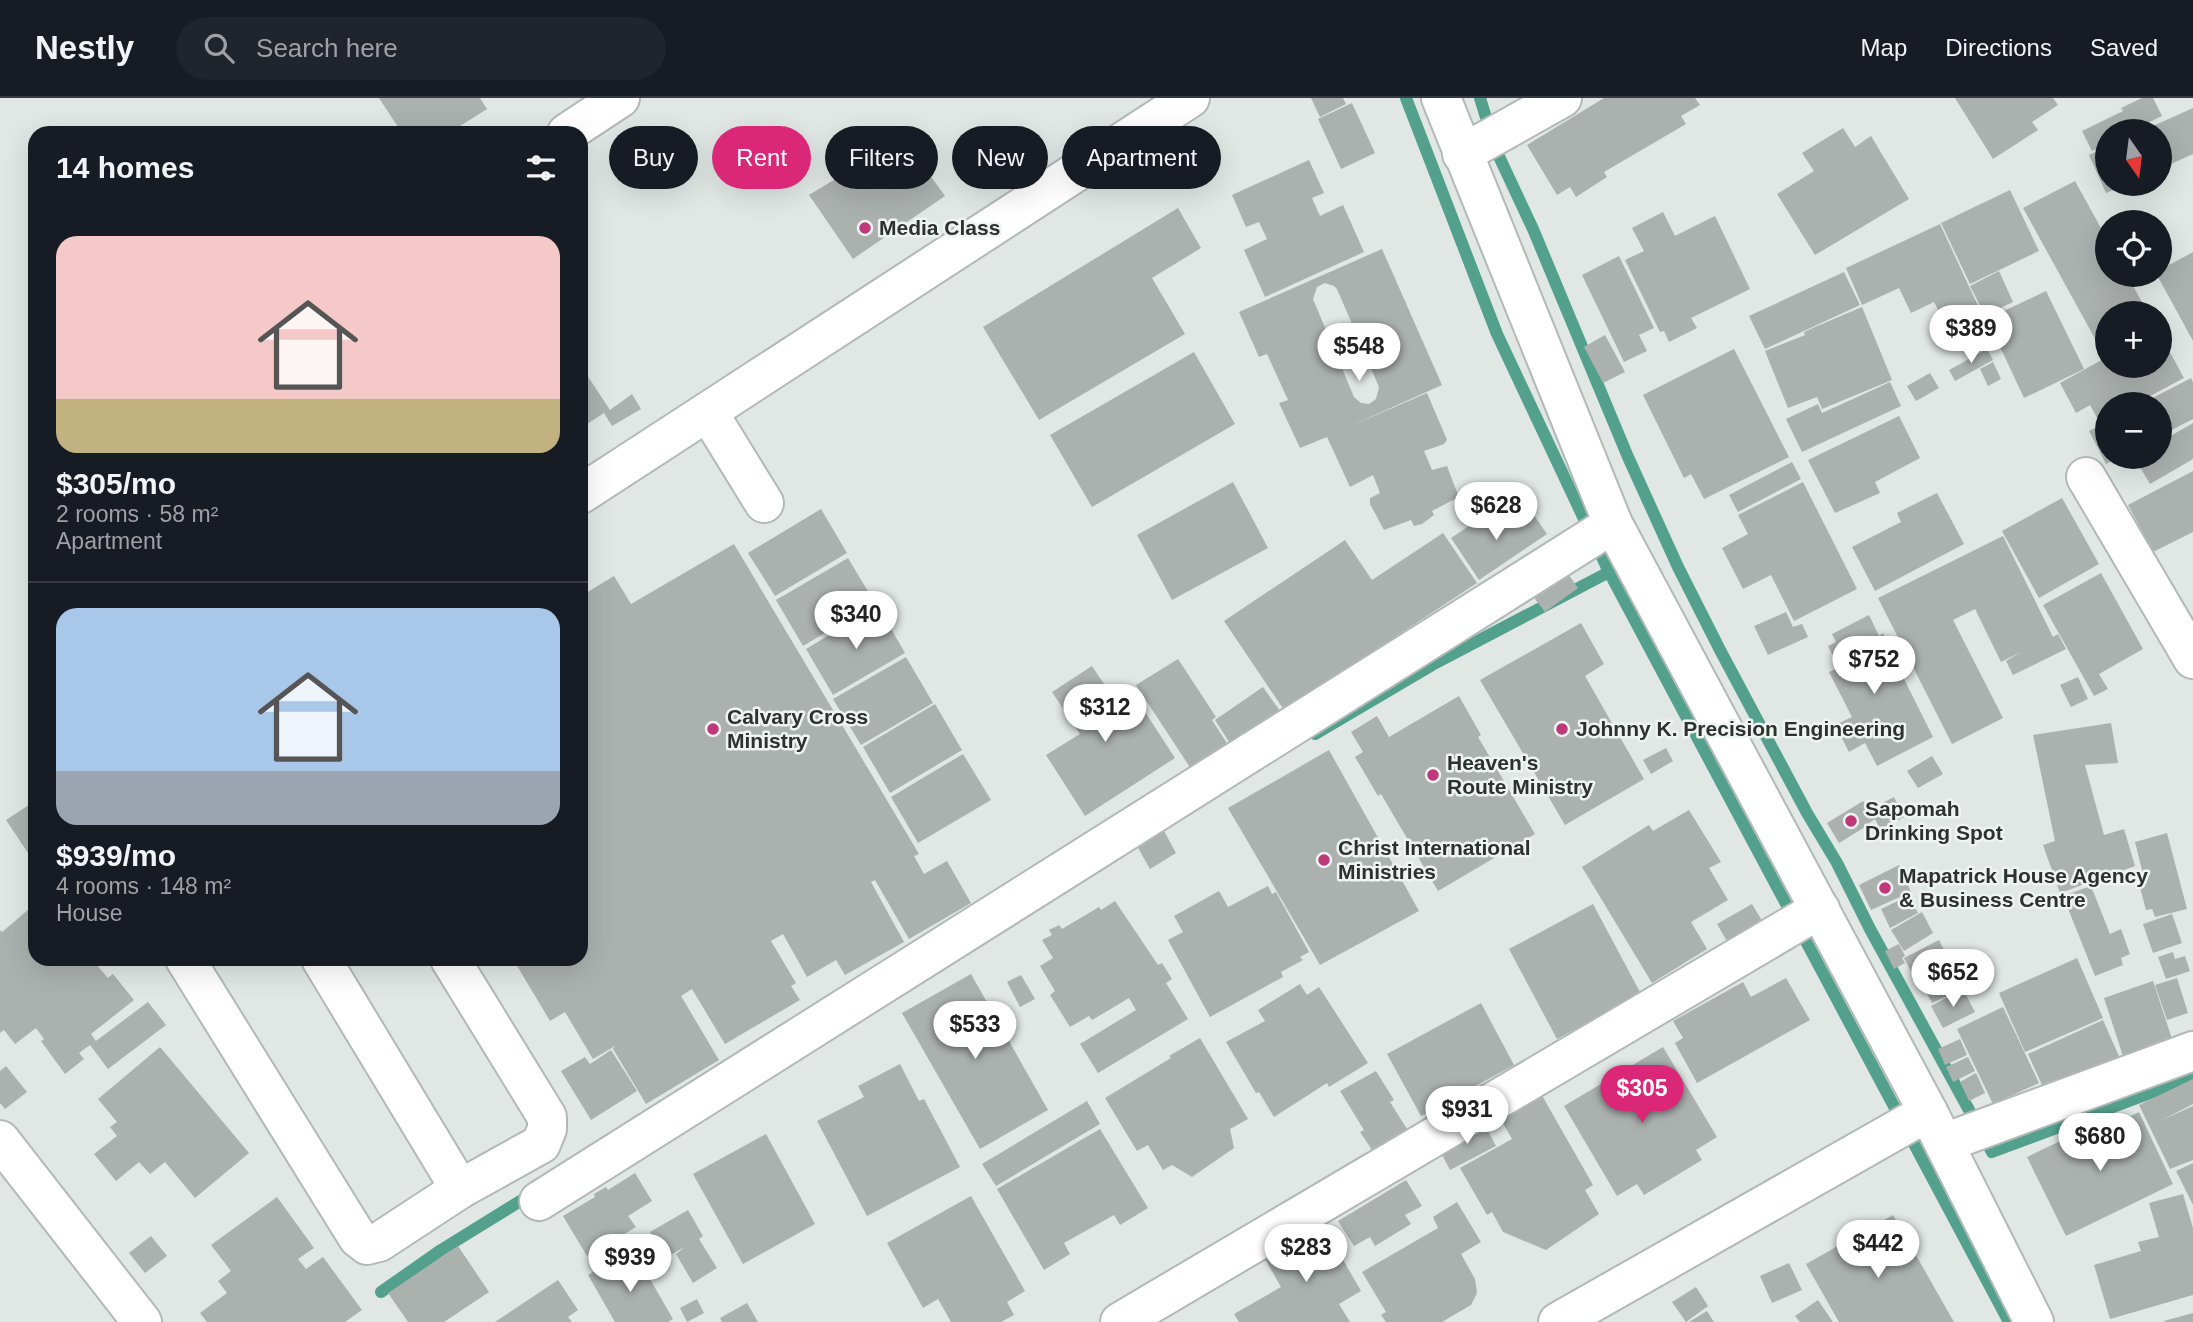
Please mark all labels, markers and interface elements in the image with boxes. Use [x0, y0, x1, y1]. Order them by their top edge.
search box [176, 17, 666, 80]
text: Nestly [35, 29, 134, 66]
icon: search [200, 29, 238, 67]
text: Search here [256, 33, 398, 63]
text: Map [1861, 34, 1907, 61]
text: Directions [1945, 34, 2052, 61]
text: Saved [2090, 34, 2158, 61]
north arrow [2095, 119, 2172, 196]
map controls [2095, 119, 2172, 469]
chip: Buy [609, 126, 698, 189]
chip: Rent [712, 126, 811, 189]
chip: Filters [825, 126, 938, 189]
chip: New [952, 126, 1048, 189]
chip: Apartment [1062, 126, 1221, 189]
icon: filters [522, 149, 560, 187]
text: 14 homes [56, 151, 194, 184]
button: locate [2095, 210, 2172, 287]
place label: Media Class [879, 216, 1000, 239]
marker: Media Class [857, 220, 873, 236]
icon: home [245, 282, 371, 408]
button: + [2095, 301, 2172, 378]
pin: $389 [1930, 306, 2012, 365]
text: $389 [1945, 315, 1997, 341]
pin: $548 [1318, 324, 1400, 383]
text: $548 [1333, 333, 1385, 359]
button: − [2095, 392, 2172, 469]
text: $305/mo [56, 467, 176, 500]
pin: $628 [1455, 482, 1537, 542]
text: $628 [1470, 492, 1522, 518]
text: 2 rooms · 58 m² [56, 501, 218, 527]
text: Apartment [56, 528, 162, 554]
pin: $340 [815, 592, 897, 651]
text: $340 [830, 601, 882, 627]
pin: $752 [1833, 636, 1915, 696]
text: $752 [1848, 646, 1900, 672]
icon: home [245, 654, 371, 780]
pin: $312 [1064, 684, 1146, 744]
text: $312 [1079, 694, 1131, 720]
place label: Calvary Cross Ministry [727, 705, 868, 752]
place label: Johnny K. Precision Engineering [1576, 717, 1905, 740]
marker: Calvary Cross Ministry [705, 721, 721, 737]
marker: Johnny K. Precision Engineering [1554, 721, 1570, 737]
place label: Heaven's Route Ministry [1447, 751, 1593, 798]
marker: Heaven's Route Ministry [1425, 767, 1441, 783]
place label: Sapomah Drinking Spot [1865, 797, 2003, 844]
marker: Sapomah Drinking Spot [1843, 813, 1859, 829]
place label: Christ International Ministries [1338, 836, 1531, 883]
text: $939/mo [56, 839, 176, 872]
marker: Christ International Ministries [1316, 852, 1332, 868]
place label: Mapatrick House Agency & Business Centre [1899, 864, 2148, 911]
text: 4 rooms · 148 m² [56, 873, 231, 899]
marker: Mapatrick House Agency & Business Centre [1877, 880, 1893, 896]
text: House [56, 900, 122, 926]
pin: $652 [1912, 950, 1994, 1009]
text: $652 [1927, 959, 1979, 985]
pin: $533 [934, 1002, 1016, 1061]
text: $533 [949, 1011, 1001, 1037]
pin: $305 [1601, 1066, 1683, 1125]
text: $305 [1616, 1075, 1668, 1101]
pin: $931 [1426, 1086, 1508, 1146]
text: $931 [1441, 1096, 1493, 1122]
pin: $680 [2059, 1114, 2141, 1173]
text: $680 [2074, 1123, 2126, 1149]
pin: $442 [1837, 1220, 1919, 1280]
pin: $283 [1265, 1224, 1347, 1284]
text: $442 [1852, 1230, 1904, 1256]
pin: $939 [589, 1234, 671, 1294]
text: $283 [1280, 1234, 1332, 1260]
text: $939 [604, 1244, 656, 1270]

